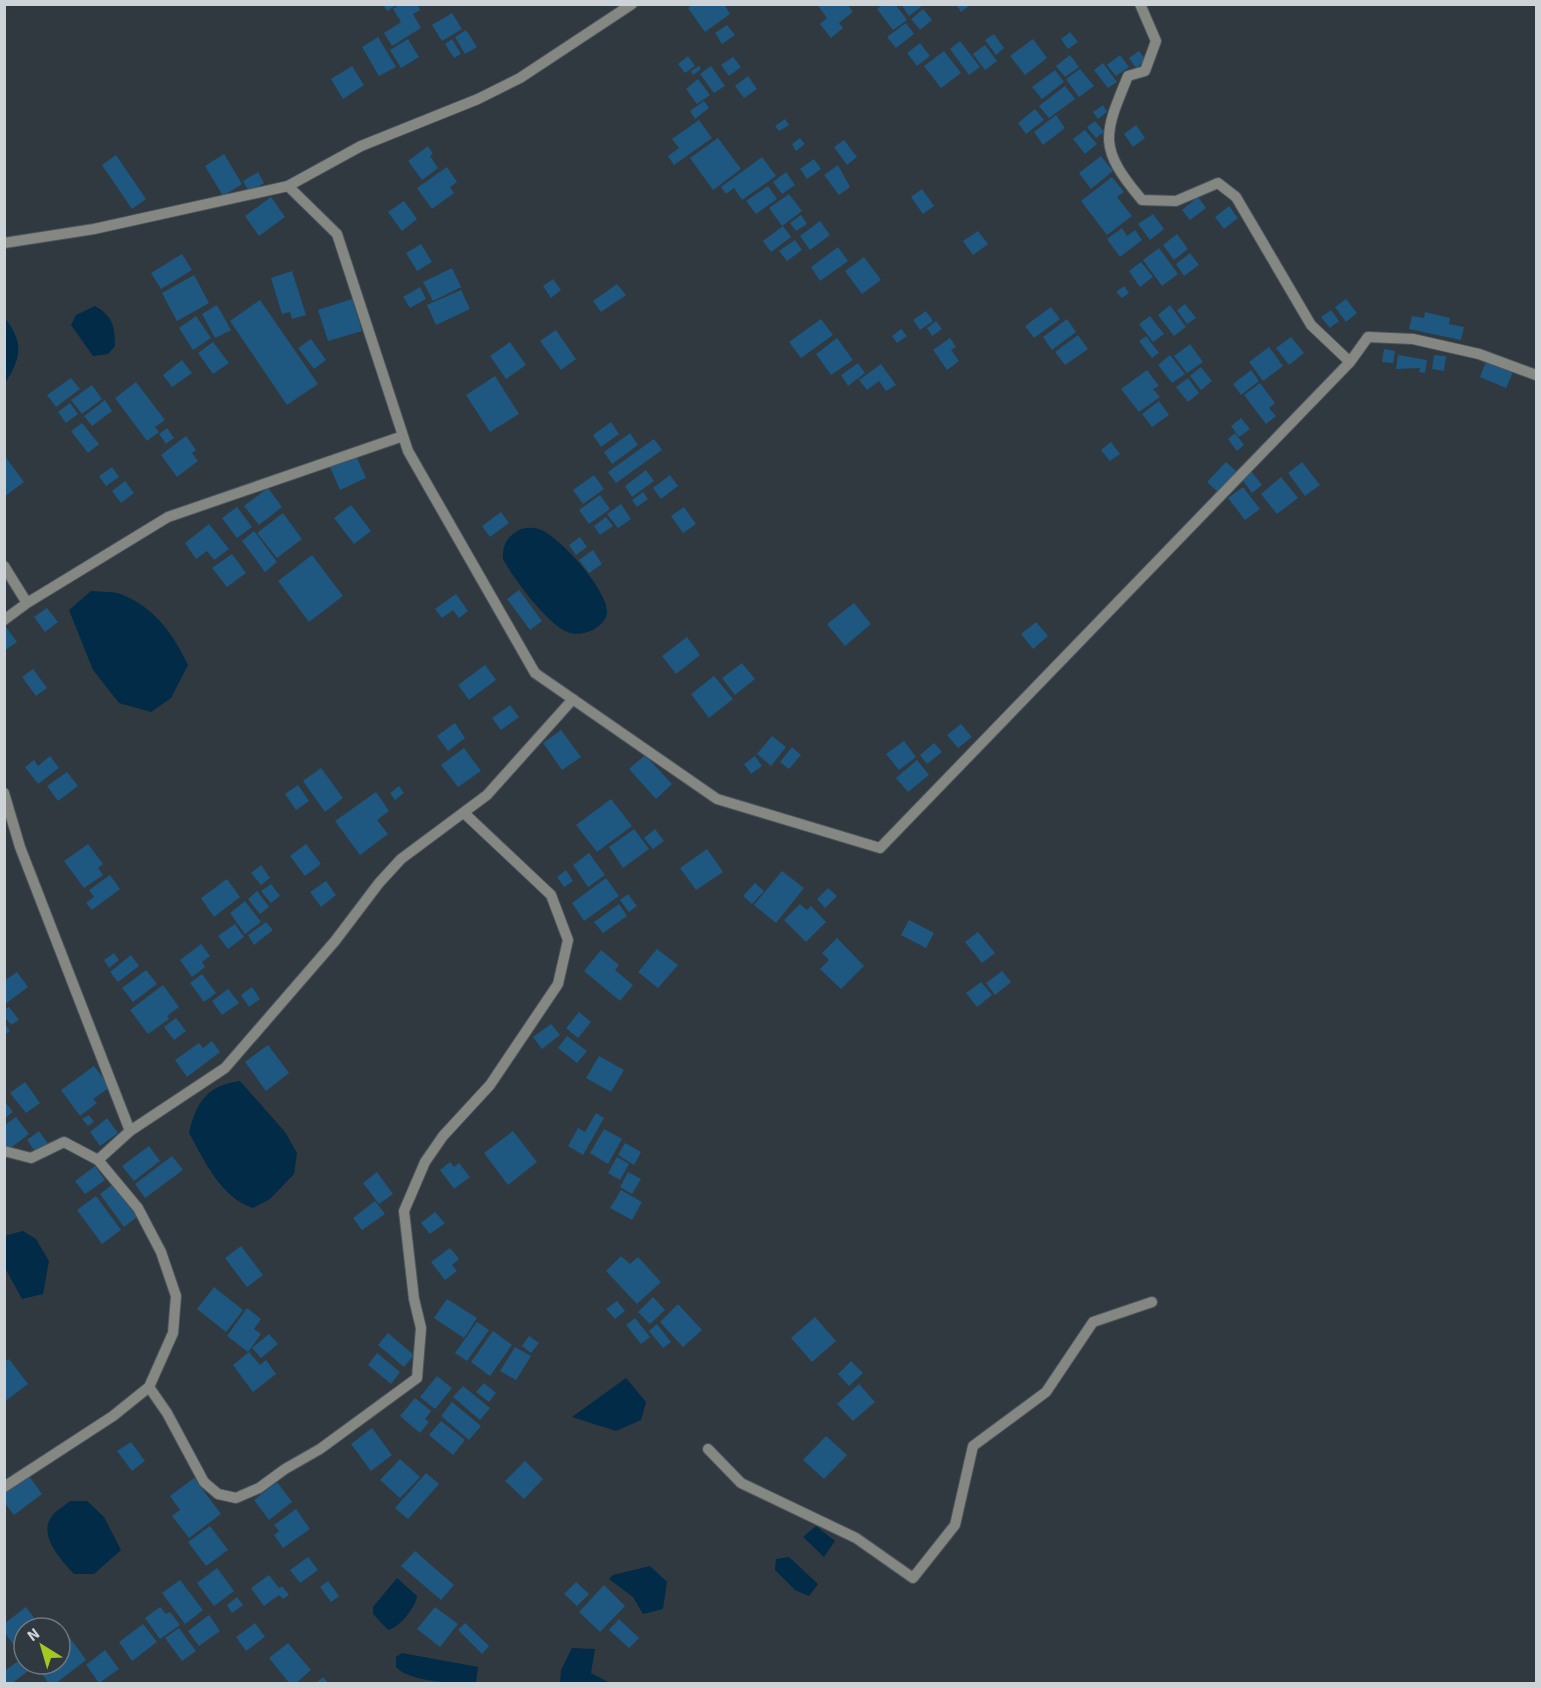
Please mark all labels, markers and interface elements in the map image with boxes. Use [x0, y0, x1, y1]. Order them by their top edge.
north arrow [12, 1616, 72, 1676]
text: N [23, 1623, 44, 1647]

